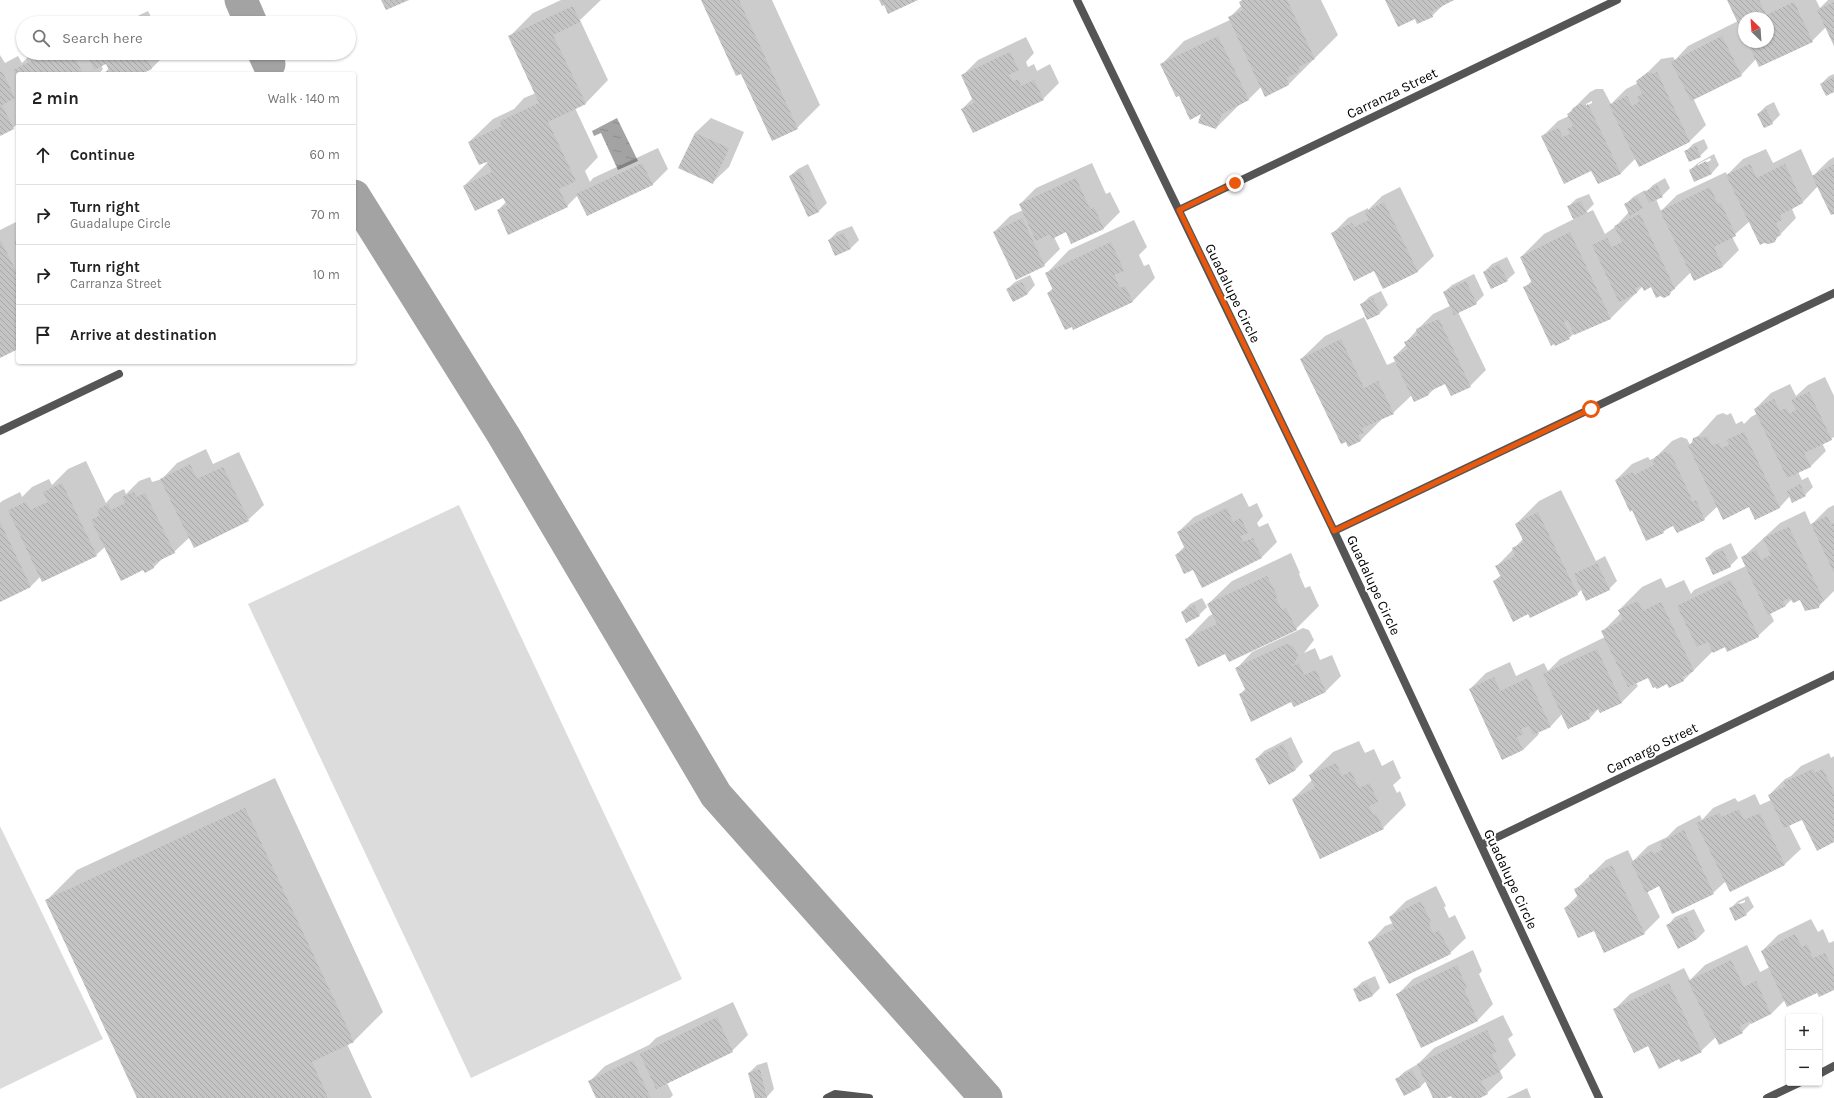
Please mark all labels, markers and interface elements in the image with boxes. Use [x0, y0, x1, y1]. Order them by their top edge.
north arrow [1738, 12, 1774, 48]
search box [16, 16, 356, 60]
icon: search [30, 27, 52, 49]
text: Search here [62, 29, 143, 47]
street label: Carranza Street [1344, 64, 1440, 123]
text: 2 min [32, 88, 79, 108]
text: Walk · 140 m [268, 91, 340, 106]
icon: ahead [32, 144, 54, 166]
text: Continue [70, 146, 135, 164]
text: 60 m [310, 147, 340, 162]
route end [1226, 174, 1244, 192]
text: Turn right [70, 198, 140, 216]
icon: right [32, 204, 54, 226]
text: 70 m [311, 207, 340, 222]
text: Guadalupe Circle [70, 216, 171, 231]
street label: Guadalupe Circle [1201, 241, 1264, 346]
text: Turn right [70, 258, 140, 276]
icon: right [32, 264, 54, 286]
text: 10 m [313, 267, 340, 282]
text: Carranza Street [70, 276, 162, 291]
icon: arrive [32, 324, 54, 346]
text: Arrive at destination [70, 326, 217, 344]
route start [1582, 400, 1600, 418]
street label: Guadalupe Circle [1343, 532, 1404, 638]
street label: Camargo Street [1604, 719, 1701, 778]
street label: Guadalupe Circle [1480, 826, 1541, 932]
map controls [1786, 1014, 1822, 1086]
button: + [1786, 1014, 1822, 1050]
button: − [1786, 1050, 1822, 1086]

